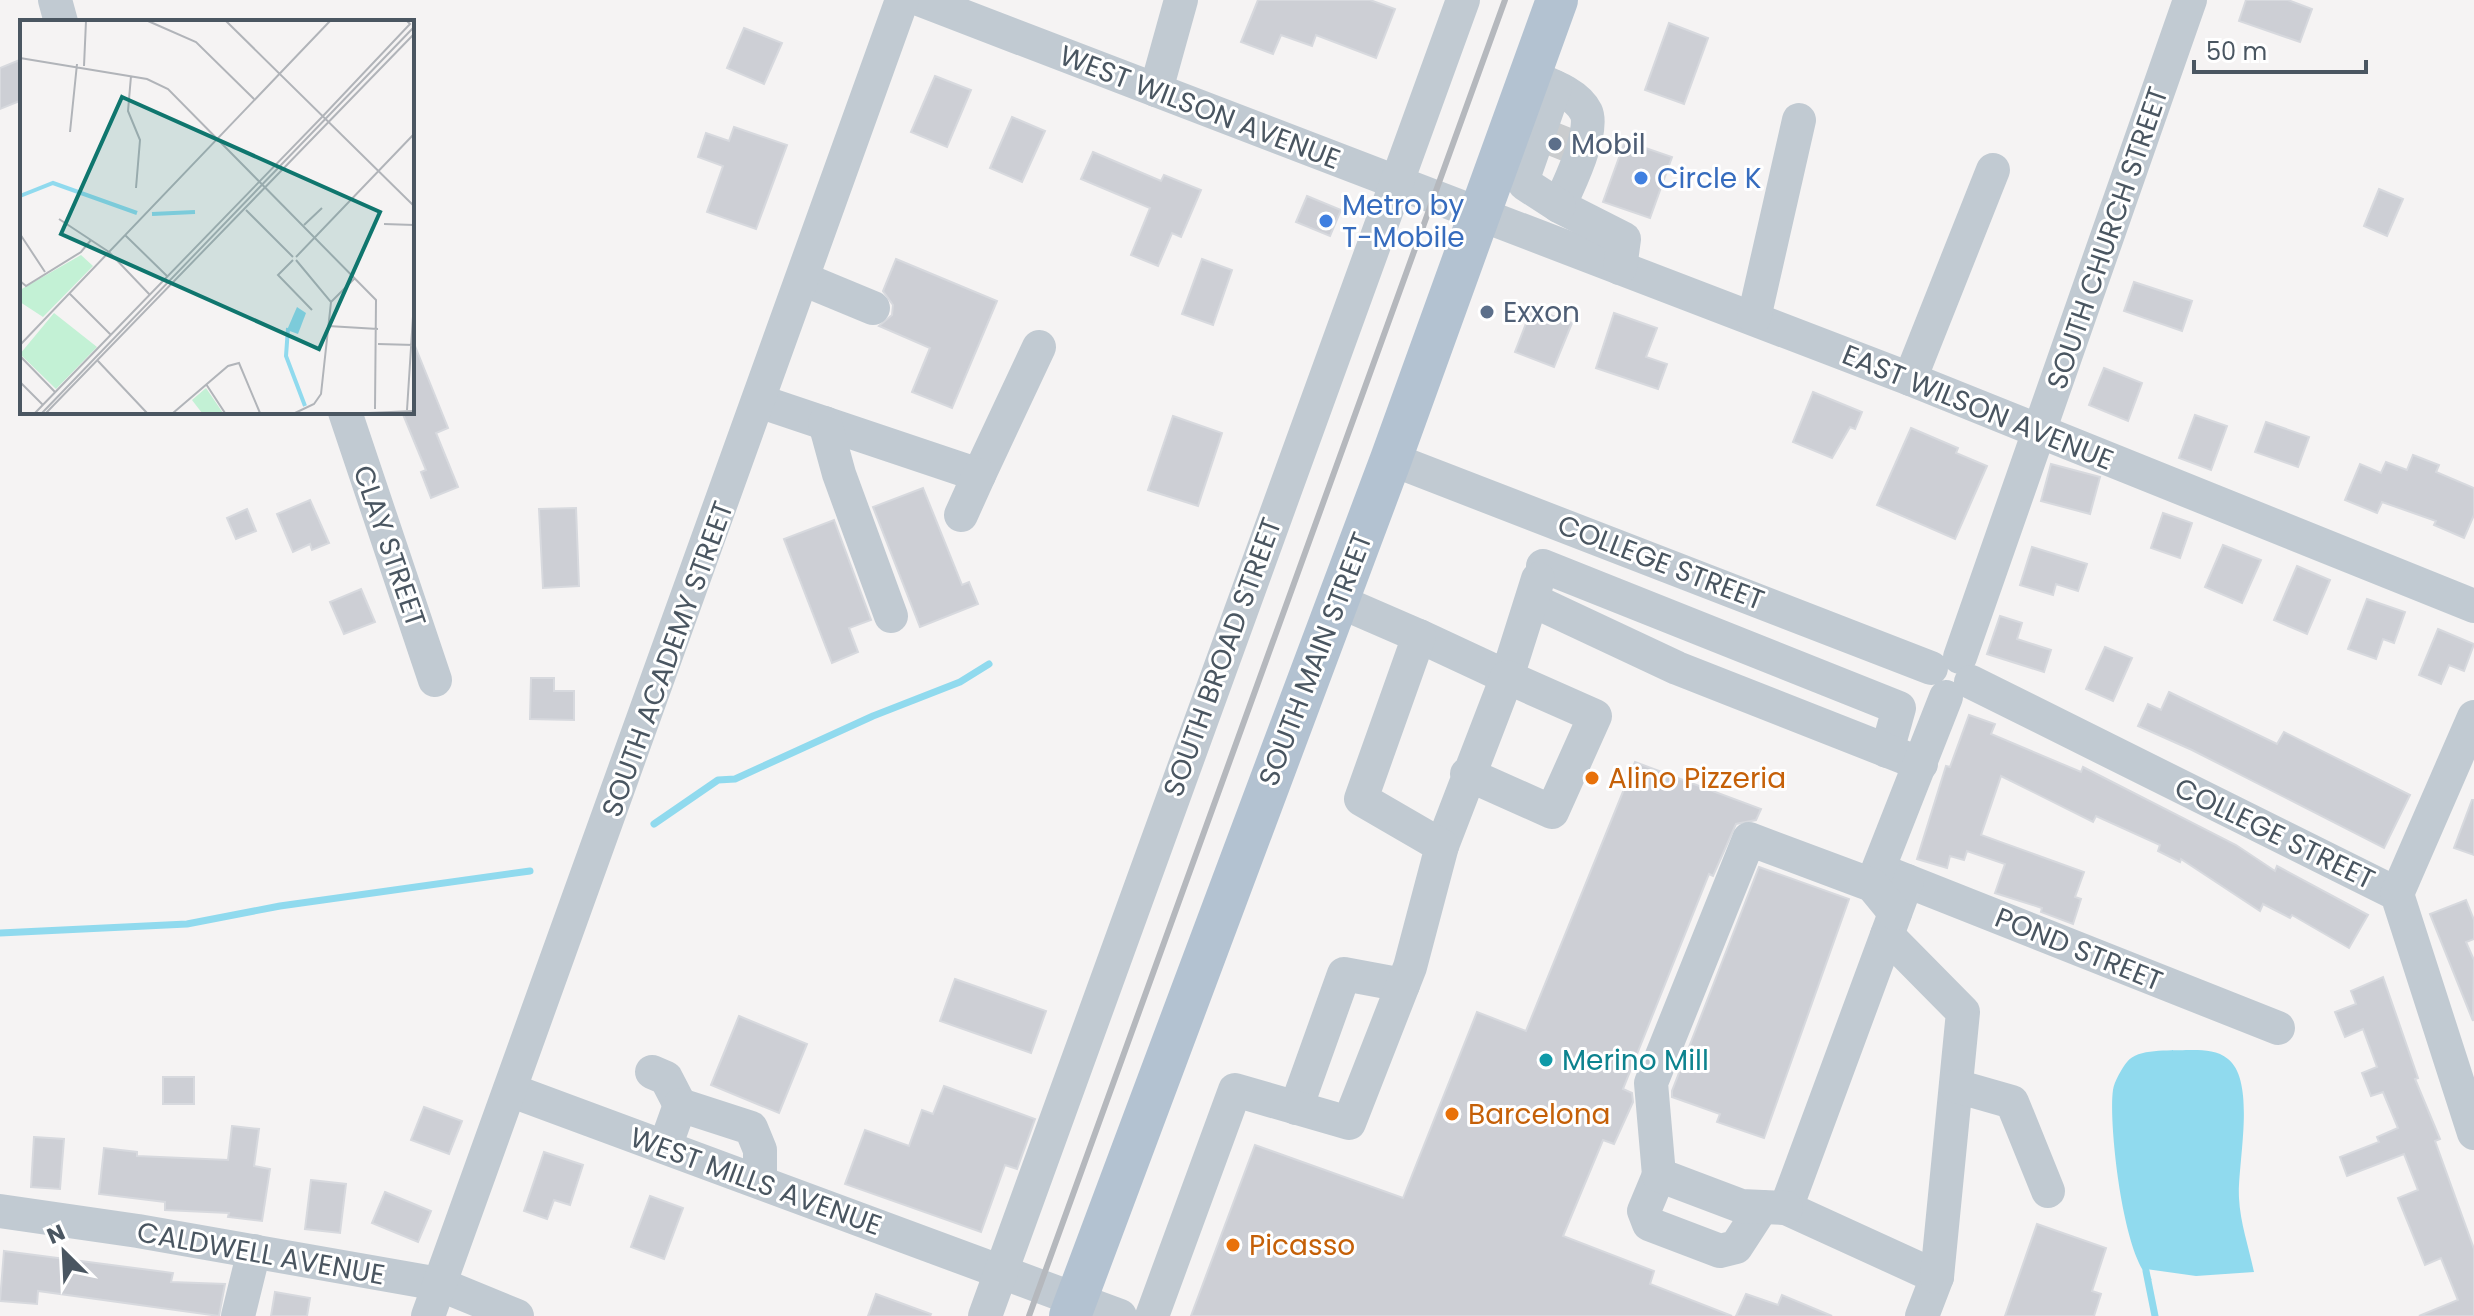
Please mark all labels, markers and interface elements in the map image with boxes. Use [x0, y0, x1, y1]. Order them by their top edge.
inset map [20, 20, 414, 414]
scale bar [2194, 24, 2366, 74]
text: 50 m [2206, 35, 2267, 68]
street label: WEST WILSON AVENUE [1054, 36, 1346, 179]
street label: SOUTH CHURCH STREET [2037, 82, 2178, 394]
place label: Mobil [1571, 125, 1646, 164]
marker: Mobil [1546, 135, 1564, 153]
place label: Circle K [1657, 159, 1762, 198]
marker: Circle K [1632, 169, 1650, 187]
place label: Metro by T-Mobile [1342, 186, 1465, 257]
marker: Metro by T-Mobile [1317, 212, 1335, 230]
place label: Exxon [1503, 293, 1580, 332]
marker: Exxon [1478, 303, 1496, 321]
street label: EAST WILSON AVENUE [1836, 335, 2119, 480]
street label: CLAY STREET [344, 460, 435, 632]
street label: SOUTH ACADEMY STREET [592, 496, 743, 822]
street label: COLLEGE STREET [1552, 505, 1770, 620]
street label: SOUTH BROAD STREET [1154, 512, 1291, 802]
street label: SOUTH MAIN STREET [1249, 527, 1382, 792]
place label: Alino Pizzeria [1608, 759, 1786, 798]
street label: COLLEGE STREET [2168, 768, 2381, 899]
marker: Alino Pizzeria [1583, 769, 1601, 787]
street label: POND STREET [1989, 898, 2168, 1001]
place label: Merino Mill [1562, 1041, 1709, 1080]
marker: Merino Mill [1537, 1051, 1555, 1069]
place label: Barcelona [1468, 1095, 1611, 1134]
marker: Barcelona [1443, 1105, 1461, 1123]
street label: WEST MILLS AVENUE [625, 1118, 887, 1245]
north arrow [24, 1212, 104, 1292]
street label: CALDWELL AVENUE [134, 1213, 388, 1294]
text: N [42, 1217, 70, 1252]
place label: Picasso [1249, 1226, 1355, 1265]
marker: Picasso [1224, 1236, 1242, 1254]

